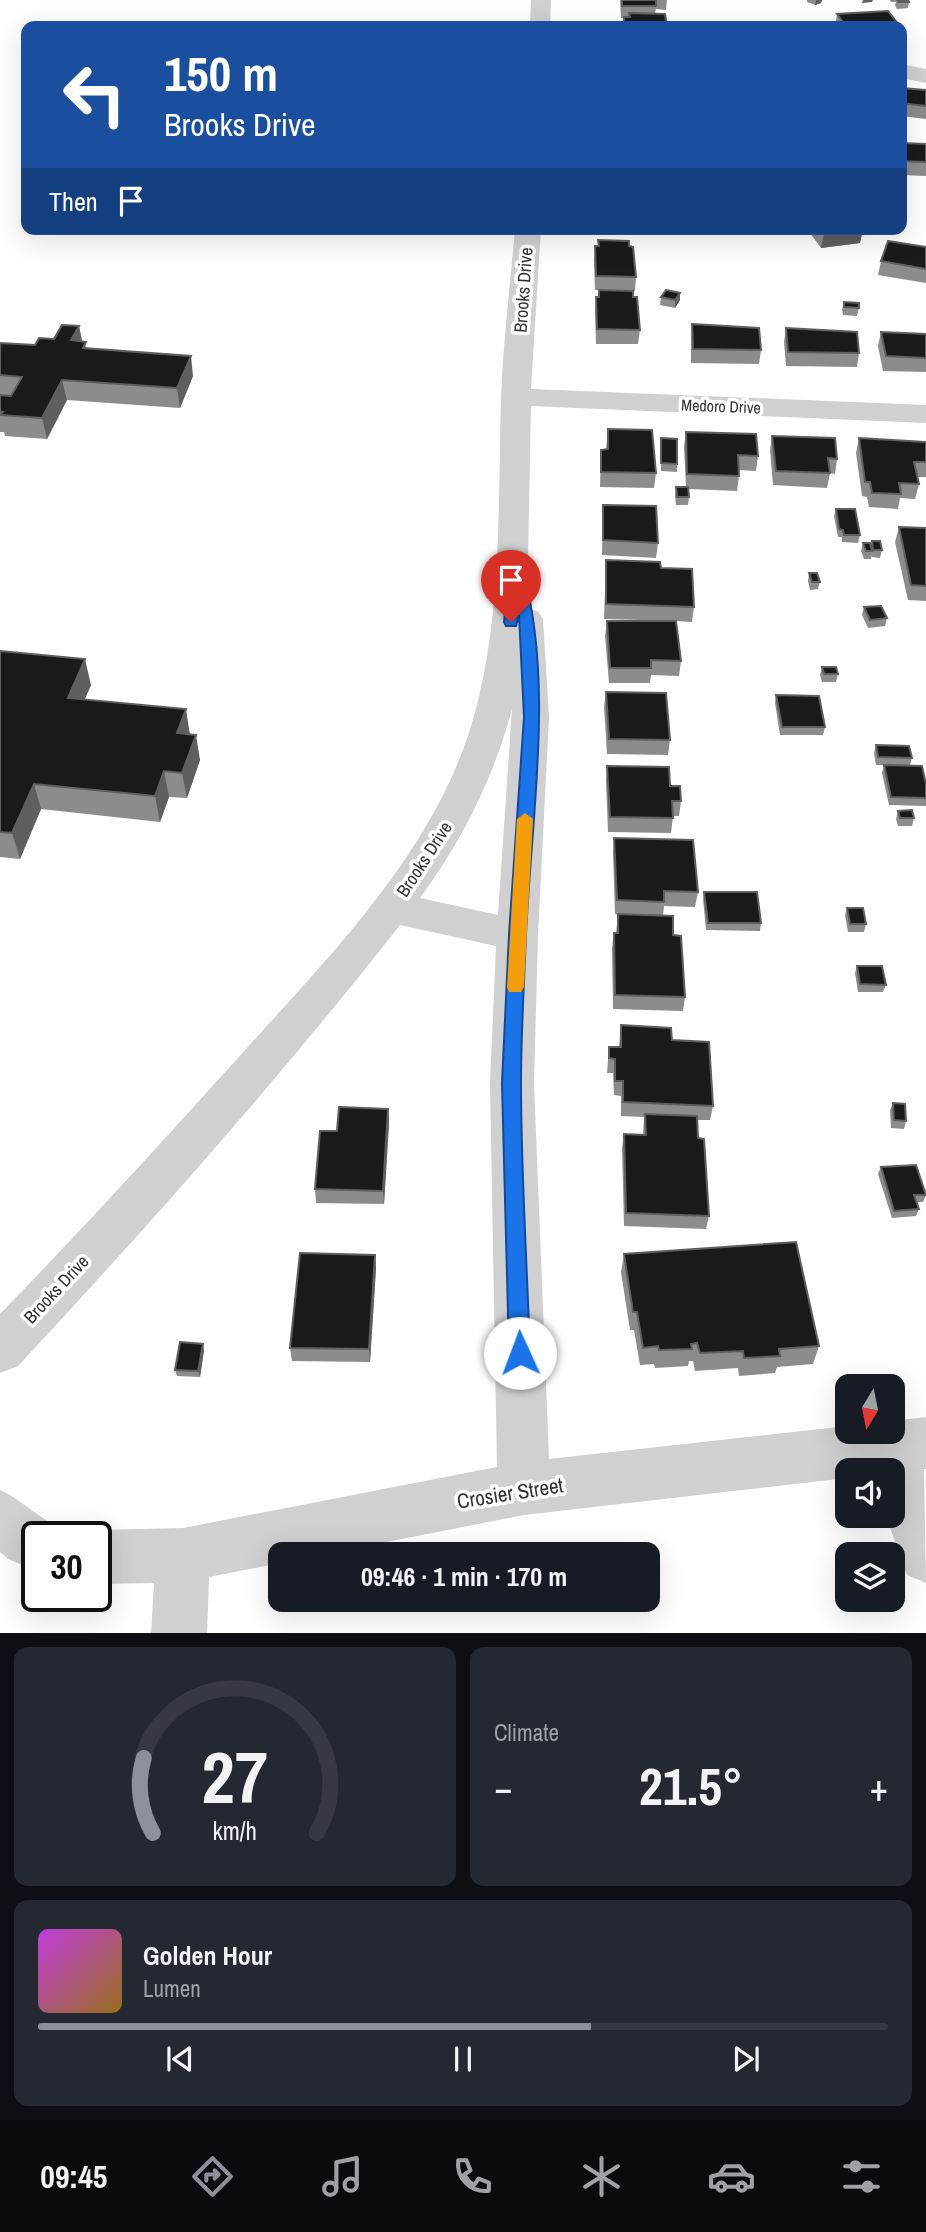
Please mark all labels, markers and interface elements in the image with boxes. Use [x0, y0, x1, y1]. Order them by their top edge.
text: 150 m [164, 40, 278, 106]
icon: left [49, 49, 140, 140]
text: Brooks Drive [164, 103, 316, 146]
icon: arrive [112, 182, 150, 220]
text: Then [49, 184, 98, 219]
street label: Brooks Drive [508, 247, 538, 333]
street label: Medoro Drive [681, 394, 761, 418]
pin [481, 550, 541, 622]
icon: arrive [492, 561, 530, 599]
street label: Brooks Drive [390, 816, 458, 902]
street label: Brooks Drive [18, 1249, 94, 1329]
position arrow [483, 1316, 557, 1390]
north arrow [835, 1374, 905, 1444]
map controls [835, 1374, 905, 1612]
button: sound [835, 1458, 905, 1528]
street label: Crosier Street [455, 1470, 565, 1516]
speed limit sign: 30 [21, 1521, 112, 1612]
button: layers [835, 1542, 905, 1612]
text: 09:46 · 1 min · 170 m [361, 1559, 567, 1594]
text: Climate [494, 1717, 559, 1748]
text: 27 [202, 1728, 268, 1826]
text: 21.5° [639, 1751, 743, 1821]
text: − [494, 1762, 512, 1813]
text: + [870, 1762, 888, 1813]
text: km/h [213, 1813, 257, 1847]
text: Golden Hour [143, 1938, 272, 1973]
text: Lumen [143, 1973, 201, 2004]
icon: previous [161, 2040, 199, 2078]
icon: pause [444, 2040, 482, 2078]
icon: next [727, 2040, 765, 2078]
icon: directions [188, 2152, 237, 2201]
icon: music [318, 2152, 367, 2201]
icon: phone [448, 2152, 497, 2201]
icon: climate [577, 2152, 626, 2201]
icon: car [707, 2152, 756, 2201]
icon: filters [837, 2152, 886, 2201]
text: 09:45 [40, 2155, 107, 2198]

